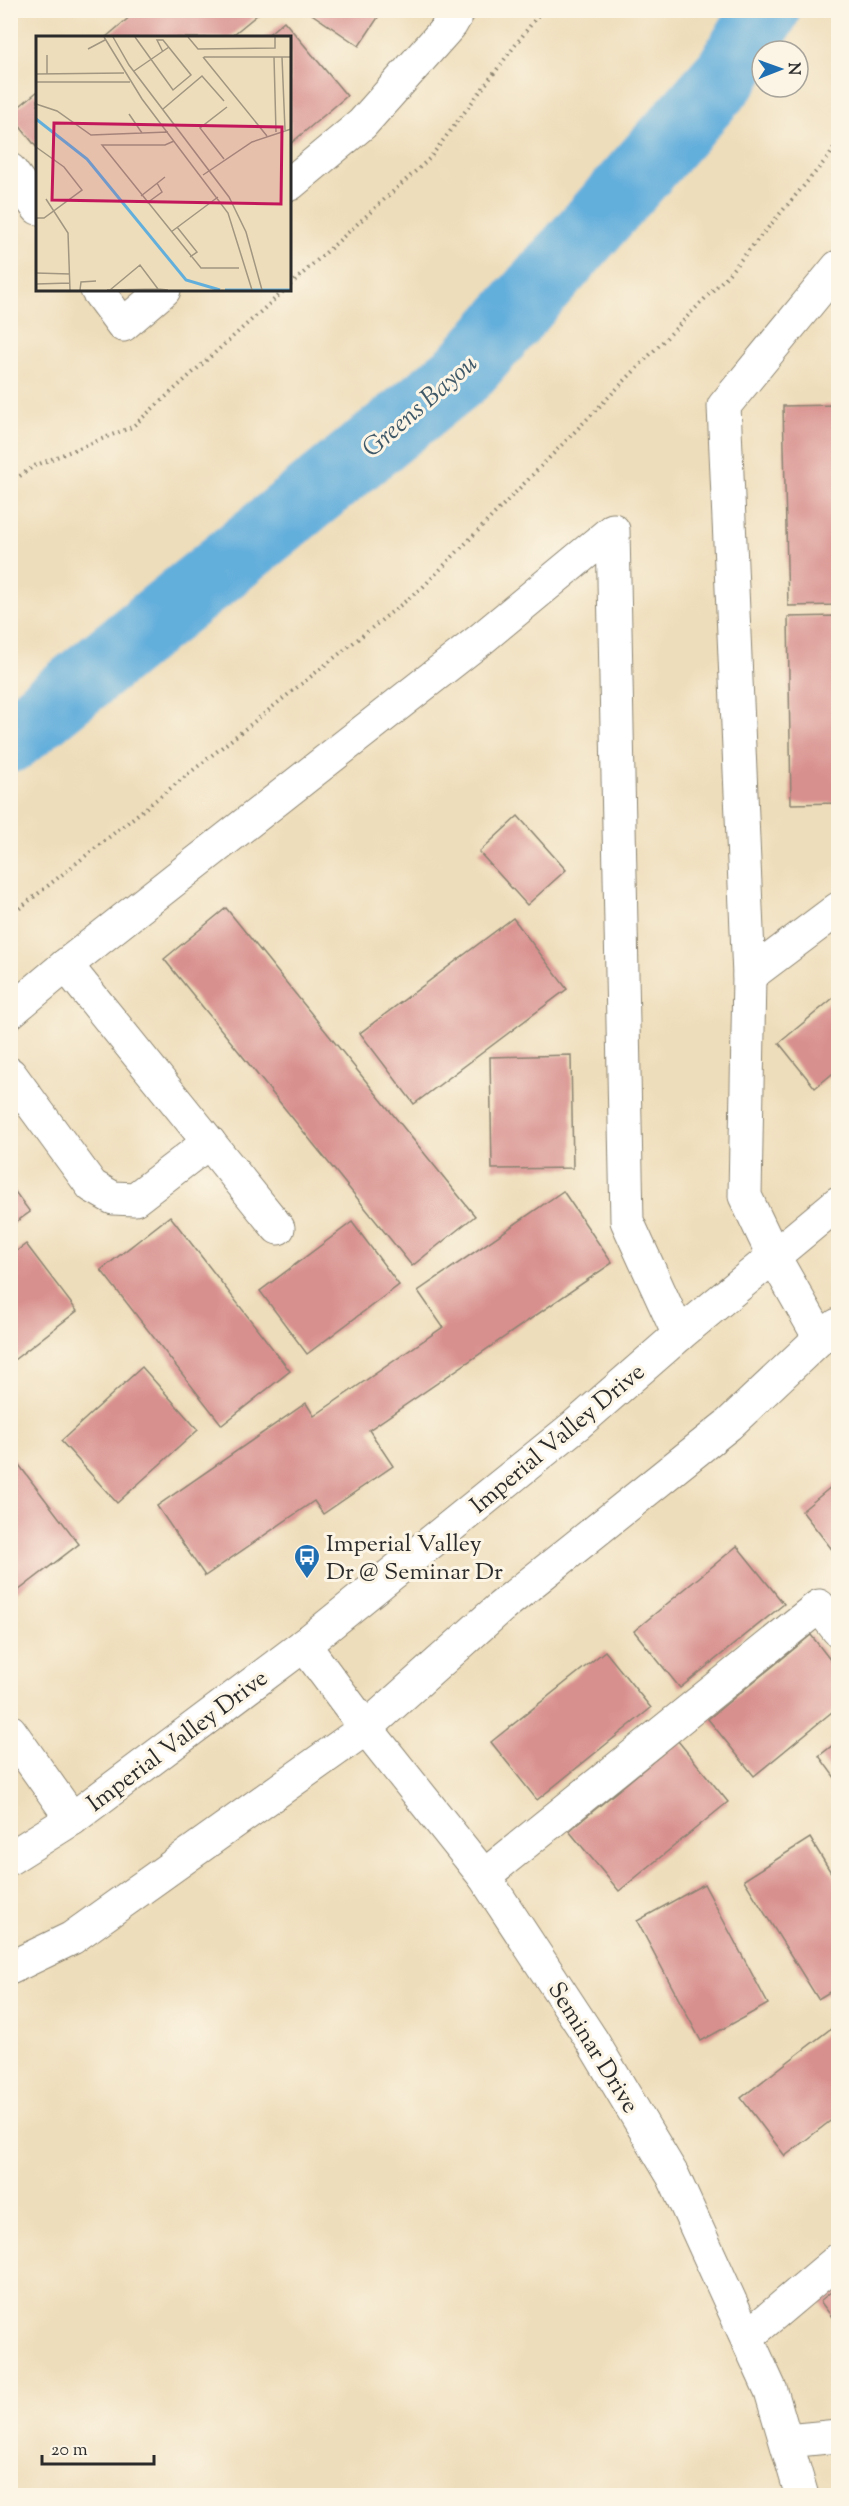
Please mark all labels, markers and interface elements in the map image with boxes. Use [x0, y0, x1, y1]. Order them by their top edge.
inset map [36, 36, 291, 291]
north arrow [750, 39, 810, 99]
text: N [781, 62, 804, 76]
water label: Greens Bayou [355, 346, 486, 467]
street label: Imperial Valley Drive [464, 1356, 653, 1523]
place label: Imperial Valley Dr @ Seminar Dr [326, 1528, 503, 1590]
bus stop icon: Imperial Valley Dr @ Seminar Dr [292, 1542, 322, 1580]
street label: Imperial Valley Drive [81, 1662, 276, 1821]
street label: Seminar Drive [538, 1976, 646, 2120]
scale bar [42, 2428, 154, 2466]
text: 20 m [51, 2438, 88, 2464]

